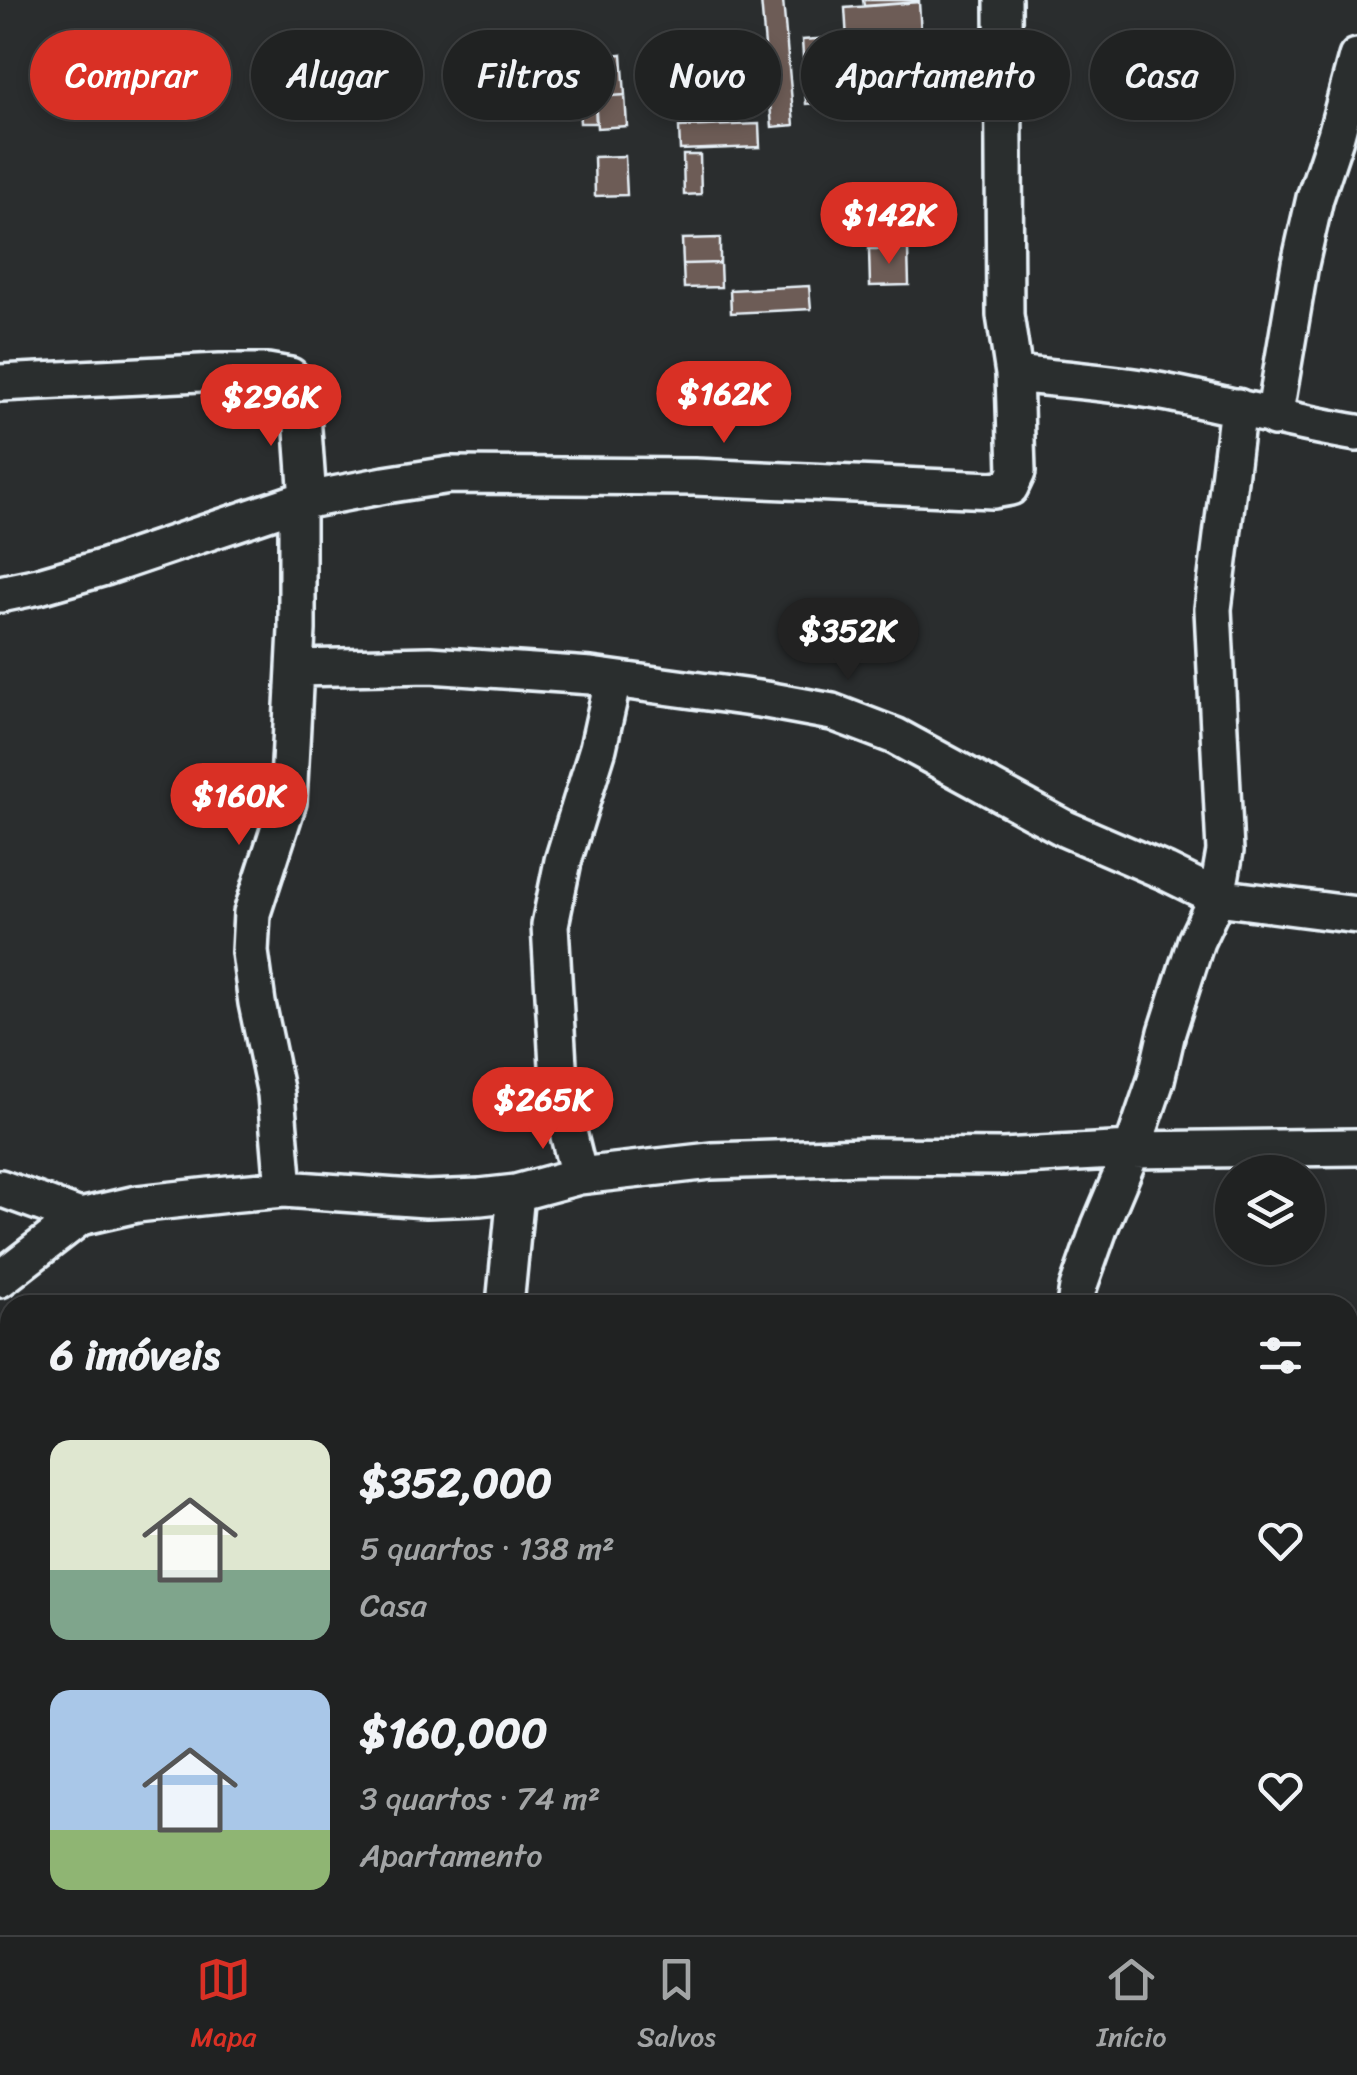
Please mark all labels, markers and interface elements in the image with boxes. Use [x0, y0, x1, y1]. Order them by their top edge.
chip: Comprar [30, 30, 231, 120]
chip: Alugar [251, 30, 423, 120]
chip: Filtros [443, 30, 615, 120]
chip: Novo [635, 30, 781, 120]
chip: Apartamento [801, 30, 1070, 120]
chip: Casa [1090, 30, 1234, 120]
pin: $142K [819, 182, 959, 267]
text: $142K [842, 186, 936, 243]
pin: $162K [654, 361, 794, 446]
pin: $296K [201, 364, 341, 449]
text: $162K [678, 365, 770, 422]
text: $296K [222, 368, 320, 425]
pin: $352K [778, 598, 918, 683]
text: $352K [800, 602, 896, 659]
pin: $160K [169, 763, 309, 848]
text: $160K [192, 767, 286, 824]
pin: $265K [473, 1067, 613, 1152]
text: $265K [494, 1071, 592, 1128]
map controls [1215, 1155, 1325, 1265]
button: layers [1215, 1155, 1325, 1265]
text: 6 imóveis [50, 1318, 220, 1392]
icon: filters [1253, 1328, 1308, 1383]
text: $352,000 [360, 1446, 552, 1520]
icon: home [130, 1480, 250, 1600]
icon: heart [1253, 1513, 1308, 1568]
text: 5 quartos · 138 m² [360, 1520, 615, 1577]
text: Casa [360, 1577, 427, 1634]
text: $160,000 [360, 1696, 548, 1770]
icon: home [130, 1730, 250, 1850]
icon: heart [1253, 1763, 1308, 1818]
text: 3 quartos · 74 m² [360, 1770, 600, 1827]
text: Apartamento [360, 1827, 542, 1884]
tab: Mapa [191, 1952, 256, 2061]
tab: Salvos [637, 1952, 716, 2061]
tab: Início [1097, 1952, 1166, 2061]

